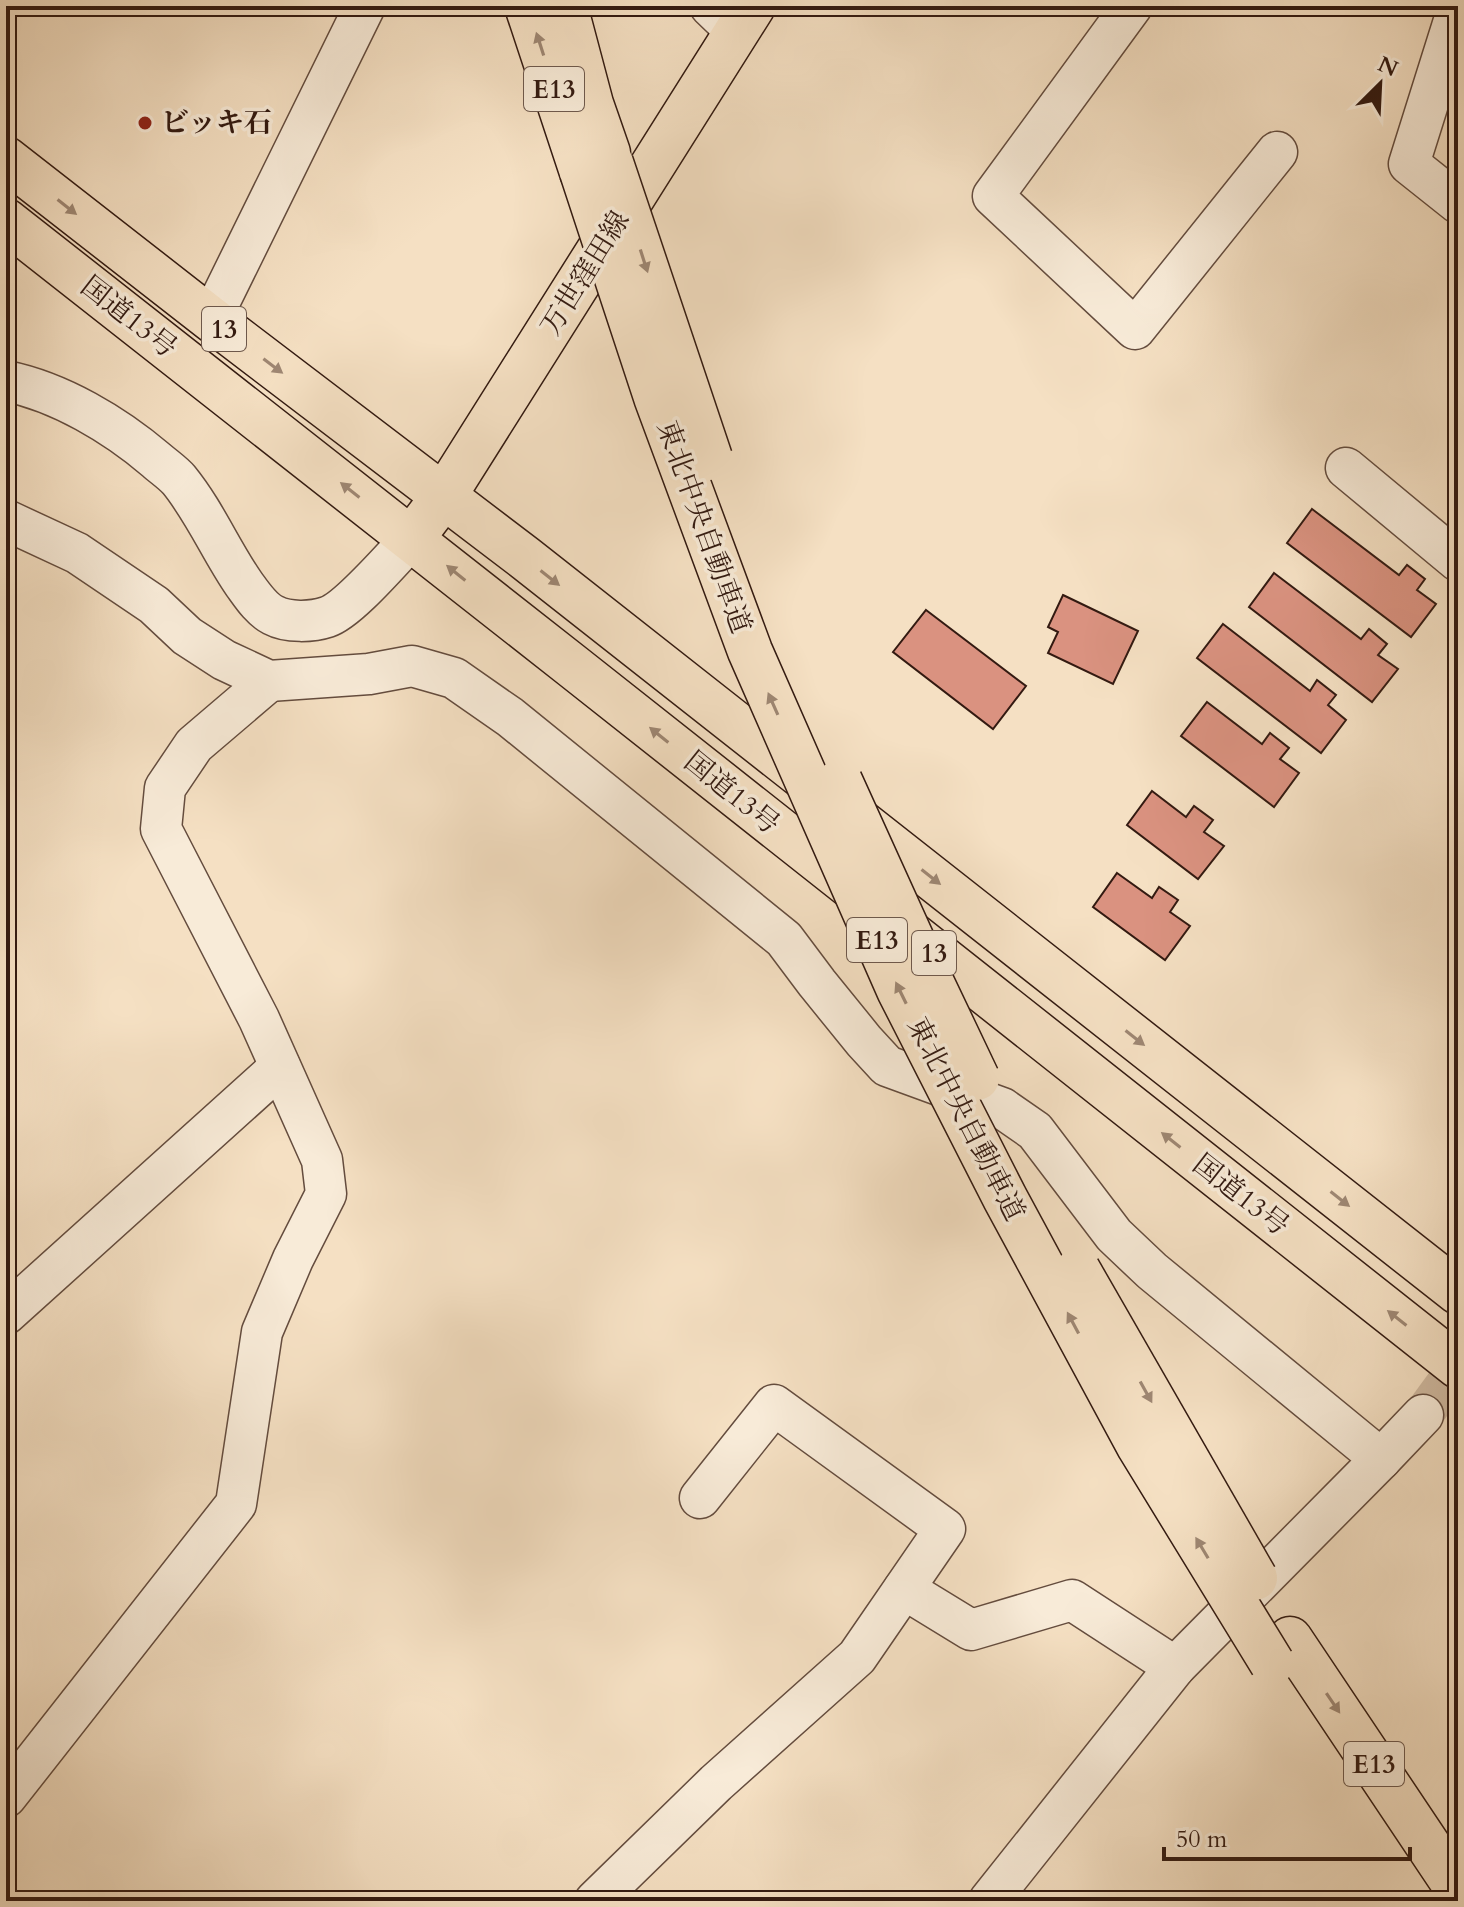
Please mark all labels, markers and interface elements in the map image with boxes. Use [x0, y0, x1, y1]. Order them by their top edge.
one-way arrow [533, 32, 545, 56]
north arrow [1340, 44, 1420, 124]
text: N [1373, 49, 1403, 84]
road number: E13 [524, 67, 584, 111]
place label: ビッキ石 [161, 104, 272, 142]
marker: ビッキ石 [136, 114, 154, 132]
one-way arrow [57, 198, 78, 214]
street label: 万世窪田線 [532, 204, 638, 342]
one-way arrow [638, 249, 650, 273]
street label: 国道13号 [73, 267, 185, 367]
road number: 13 [202, 307, 246, 351]
one-way arrow [262, 358, 284, 374]
street label: 東北中央自動車道 [648, 415, 760, 639]
one-way arrow [340, 482, 360, 498]
one-way arrow [446, 565, 466, 582]
one-way arrow [540, 569, 560, 585]
one-way arrow [767, 692, 780, 716]
one-way arrow [649, 727, 669, 744]
street label: 国道13号 [676, 743, 788, 843]
one-way arrow [921, 868, 941, 884]
road number: E13 [847, 918, 907, 962]
road number: 13 [912, 931, 956, 975]
one-way arrow [894, 981, 908, 1004]
street label: 東北中央自動車道 [898, 1011, 1034, 1227]
one-way arrow [1125, 1029, 1145, 1045]
one-way arrow [1161, 1132, 1181, 1148]
street label: 国道13号 [1185, 1145, 1297, 1245]
one-way arrow [1330, 1190, 1350, 1206]
one-way arrow [1387, 1310, 1407, 1327]
one-way arrow [1066, 1312, 1080, 1334]
one-way arrow [1139, 1381, 1153, 1403]
one-way arrow [1195, 1537, 1209, 1559]
one-way arrow [1325, 1693, 1340, 1714]
road number: E13 [1344, 1742, 1404, 1786]
scale bar [1164, 1811, 1410, 1861]
text: 50 m [1176, 1823, 1228, 1856]

